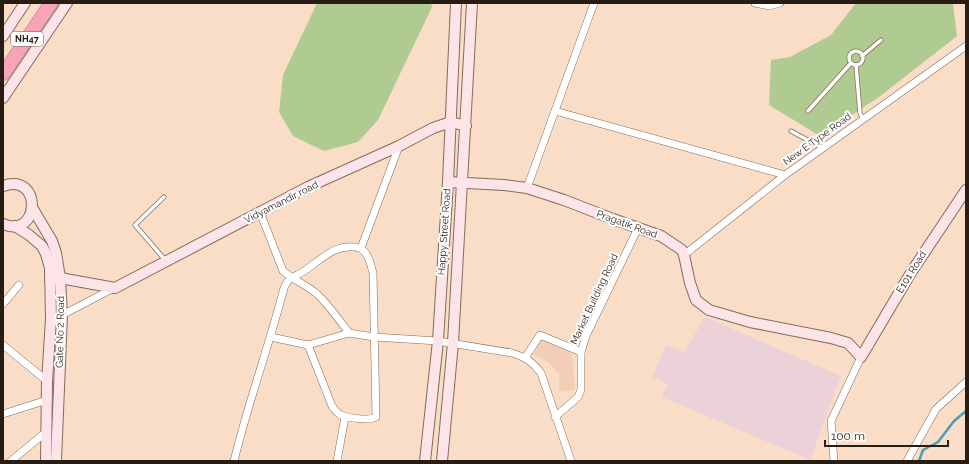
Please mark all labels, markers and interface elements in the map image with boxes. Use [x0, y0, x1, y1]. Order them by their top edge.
road number: NH47 [11, 32, 43, 46]
street label: New E Type Road [781, 111, 853, 167]
street label: Vidyamandir road [242, 179, 320, 225]
street label: Happy Street Road [435, 188, 453, 276]
street label: Pragatik Road [595, 208, 659, 240]
street label: E101 Road [894, 249, 928, 295]
street label: Market Building Road [568, 252, 620, 346]
street label: Gate No 2 Road [54, 296, 66, 368]
scale bar [825, 422, 948, 448]
text: 100 m [831, 429, 865, 443]

